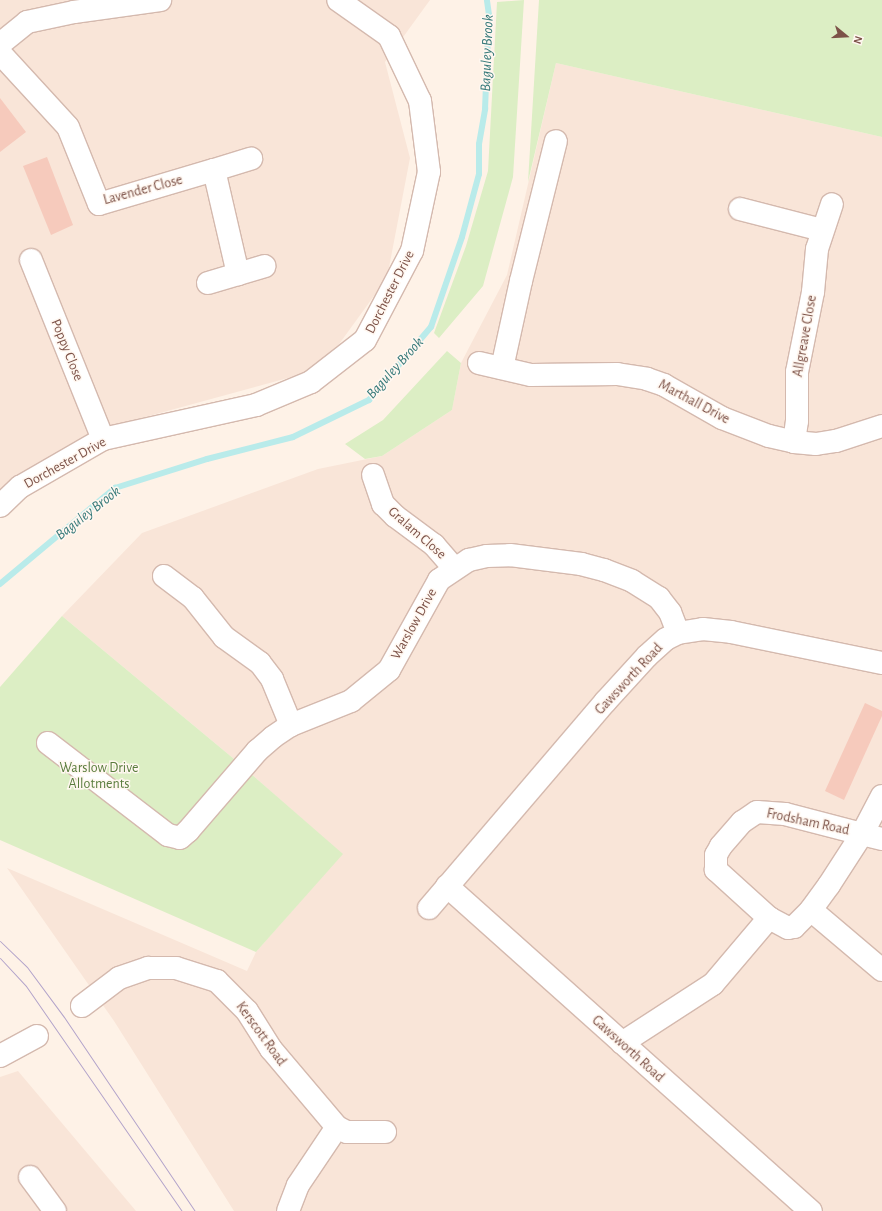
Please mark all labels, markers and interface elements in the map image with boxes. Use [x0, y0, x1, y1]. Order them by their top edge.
water label: Baguley Brook [477, 14, 497, 92]
north arrow [826, 16, 866, 56]
text: N [851, 35, 864, 45]
street label: Lavender Close [102, 171, 184, 209]
street label: Dorchester Drive [362, 248, 418, 336]
street label: Allgreave Close [790, 294, 820, 378]
street label: Poppy Close [47, 317, 87, 383]
water label: Baguley Brook [362, 333, 428, 403]
street label: Marthall Drive [655, 376, 733, 428]
street label: Dorchester Drive [21, 434, 109, 492]
water label: Baguley Brook [52, 482, 124, 544]
street label: Gralam Close [385, 503, 449, 563]
street label: Warslow Drive [388, 585, 440, 663]
street label: Gawsworth Road [592, 640, 666, 718]
park label: Warslow Drive Allotments [60, 760, 138, 792]
street label: Frodsham Road [765, 805, 851, 839]
street label: Kerscott Road [232, 999, 290, 1069]
street label: Gawsworth Road [588, 1012, 668, 1086]

